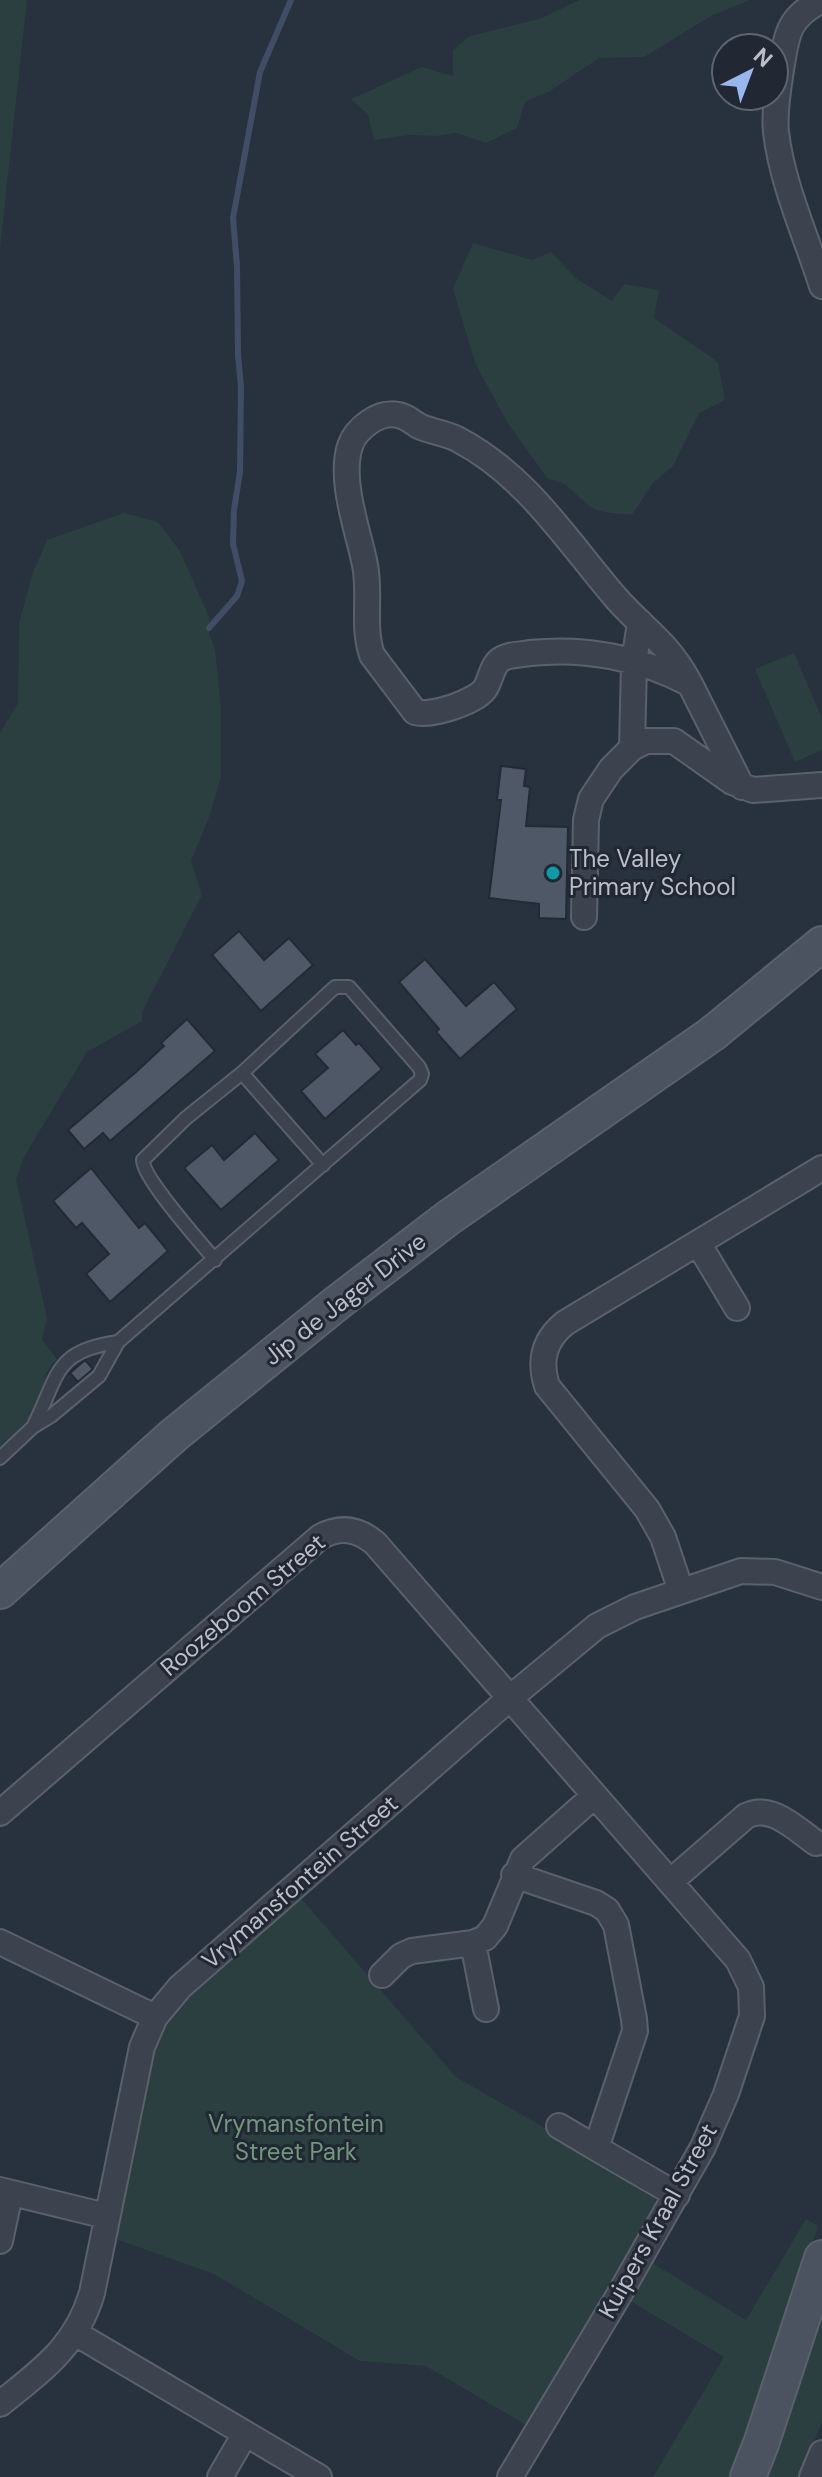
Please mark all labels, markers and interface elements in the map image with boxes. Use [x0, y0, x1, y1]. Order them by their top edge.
north arrow [710, 32, 790, 112]
text: N [747, 41, 779, 74]
place label: The Valley Primary School [569, 843, 736, 902]
marker: The Valley Primary School [544, 864, 562, 882]
street label: Jip de Jager Drive [257, 1225, 432, 1372]
street label: Roozeboom Street [154, 1527, 332, 1683]
street label: Vrymansfontein Street [195, 1788, 404, 1975]
park label: Vrymansfontein Street Park [208, 2108, 384, 2167]
street label: Kuipers Kraal Street [591, 2118, 724, 2324]

